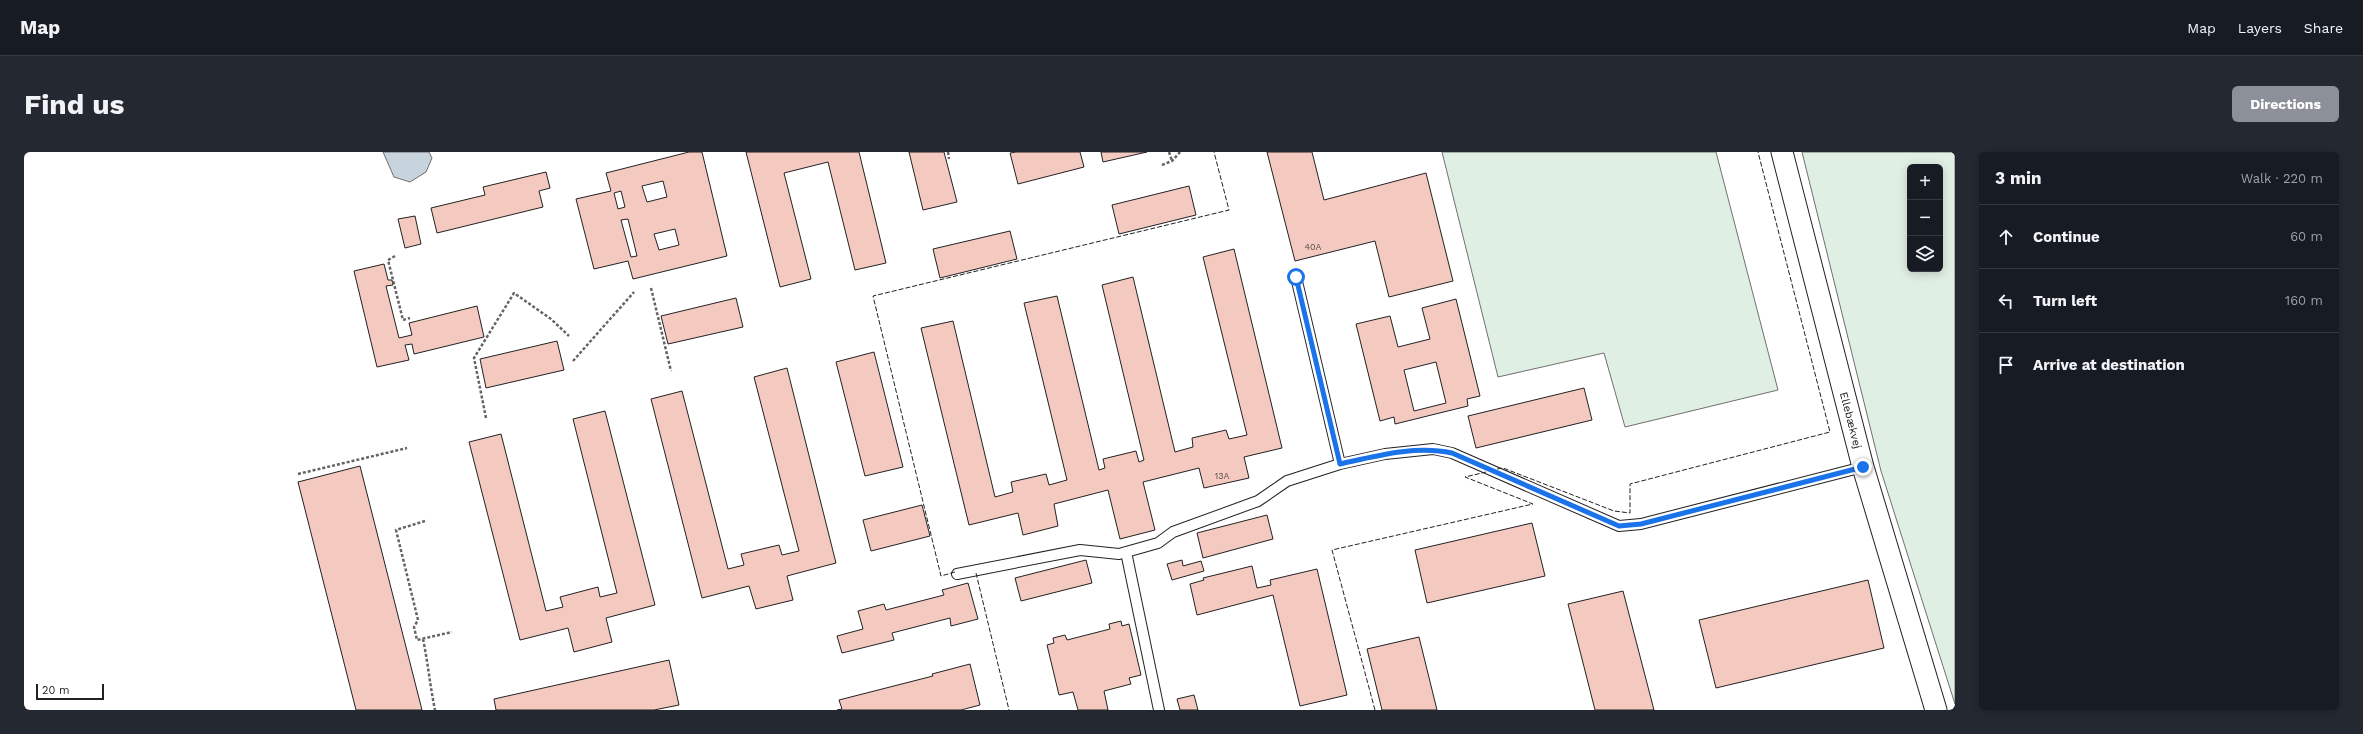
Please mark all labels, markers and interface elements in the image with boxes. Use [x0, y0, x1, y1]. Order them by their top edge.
text: Map [20, 16, 60, 39]
text: Map [2187, 20, 2216, 36]
text: Layers [2238, 20, 2282, 36]
text: Share [2304, 20, 2343, 36]
button: Directions [2232, 86, 2339, 122]
text: Find us [24, 88, 124, 121]
map controls [1907, 164, 1943, 272]
button: + [1907, 164, 1943, 200]
text: 3 min [1995, 168, 2041, 188]
text: Walk · 220 m [2241, 171, 2323, 186]
button: − [1907, 200, 1943, 236]
icon: ahead [1995, 226, 2017, 248]
text: Continue [2033, 228, 2100, 246]
text: 60 m [2290, 229, 2323, 244]
button: layers [1907, 236, 1943, 272]
house number: 40A [1304, 242, 1322, 252]
route start [1287, 268, 1305, 286]
icon: left [1995, 290, 2017, 312]
text: Turn left [2033, 292, 2097, 310]
text: 160 m [2285, 293, 2323, 308]
icon: arrive [1995, 354, 2017, 376]
text: Arrive at destination [2033, 356, 2185, 374]
street label: Ellebækvej [1837, 390, 1865, 450]
route end [1854, 458, 1872, 476]
house number: 13A [1215, 471, 1229, 481]
scale bar [36, 682, 104, 701]
text: 20 m [42, 684, 70, 697]

